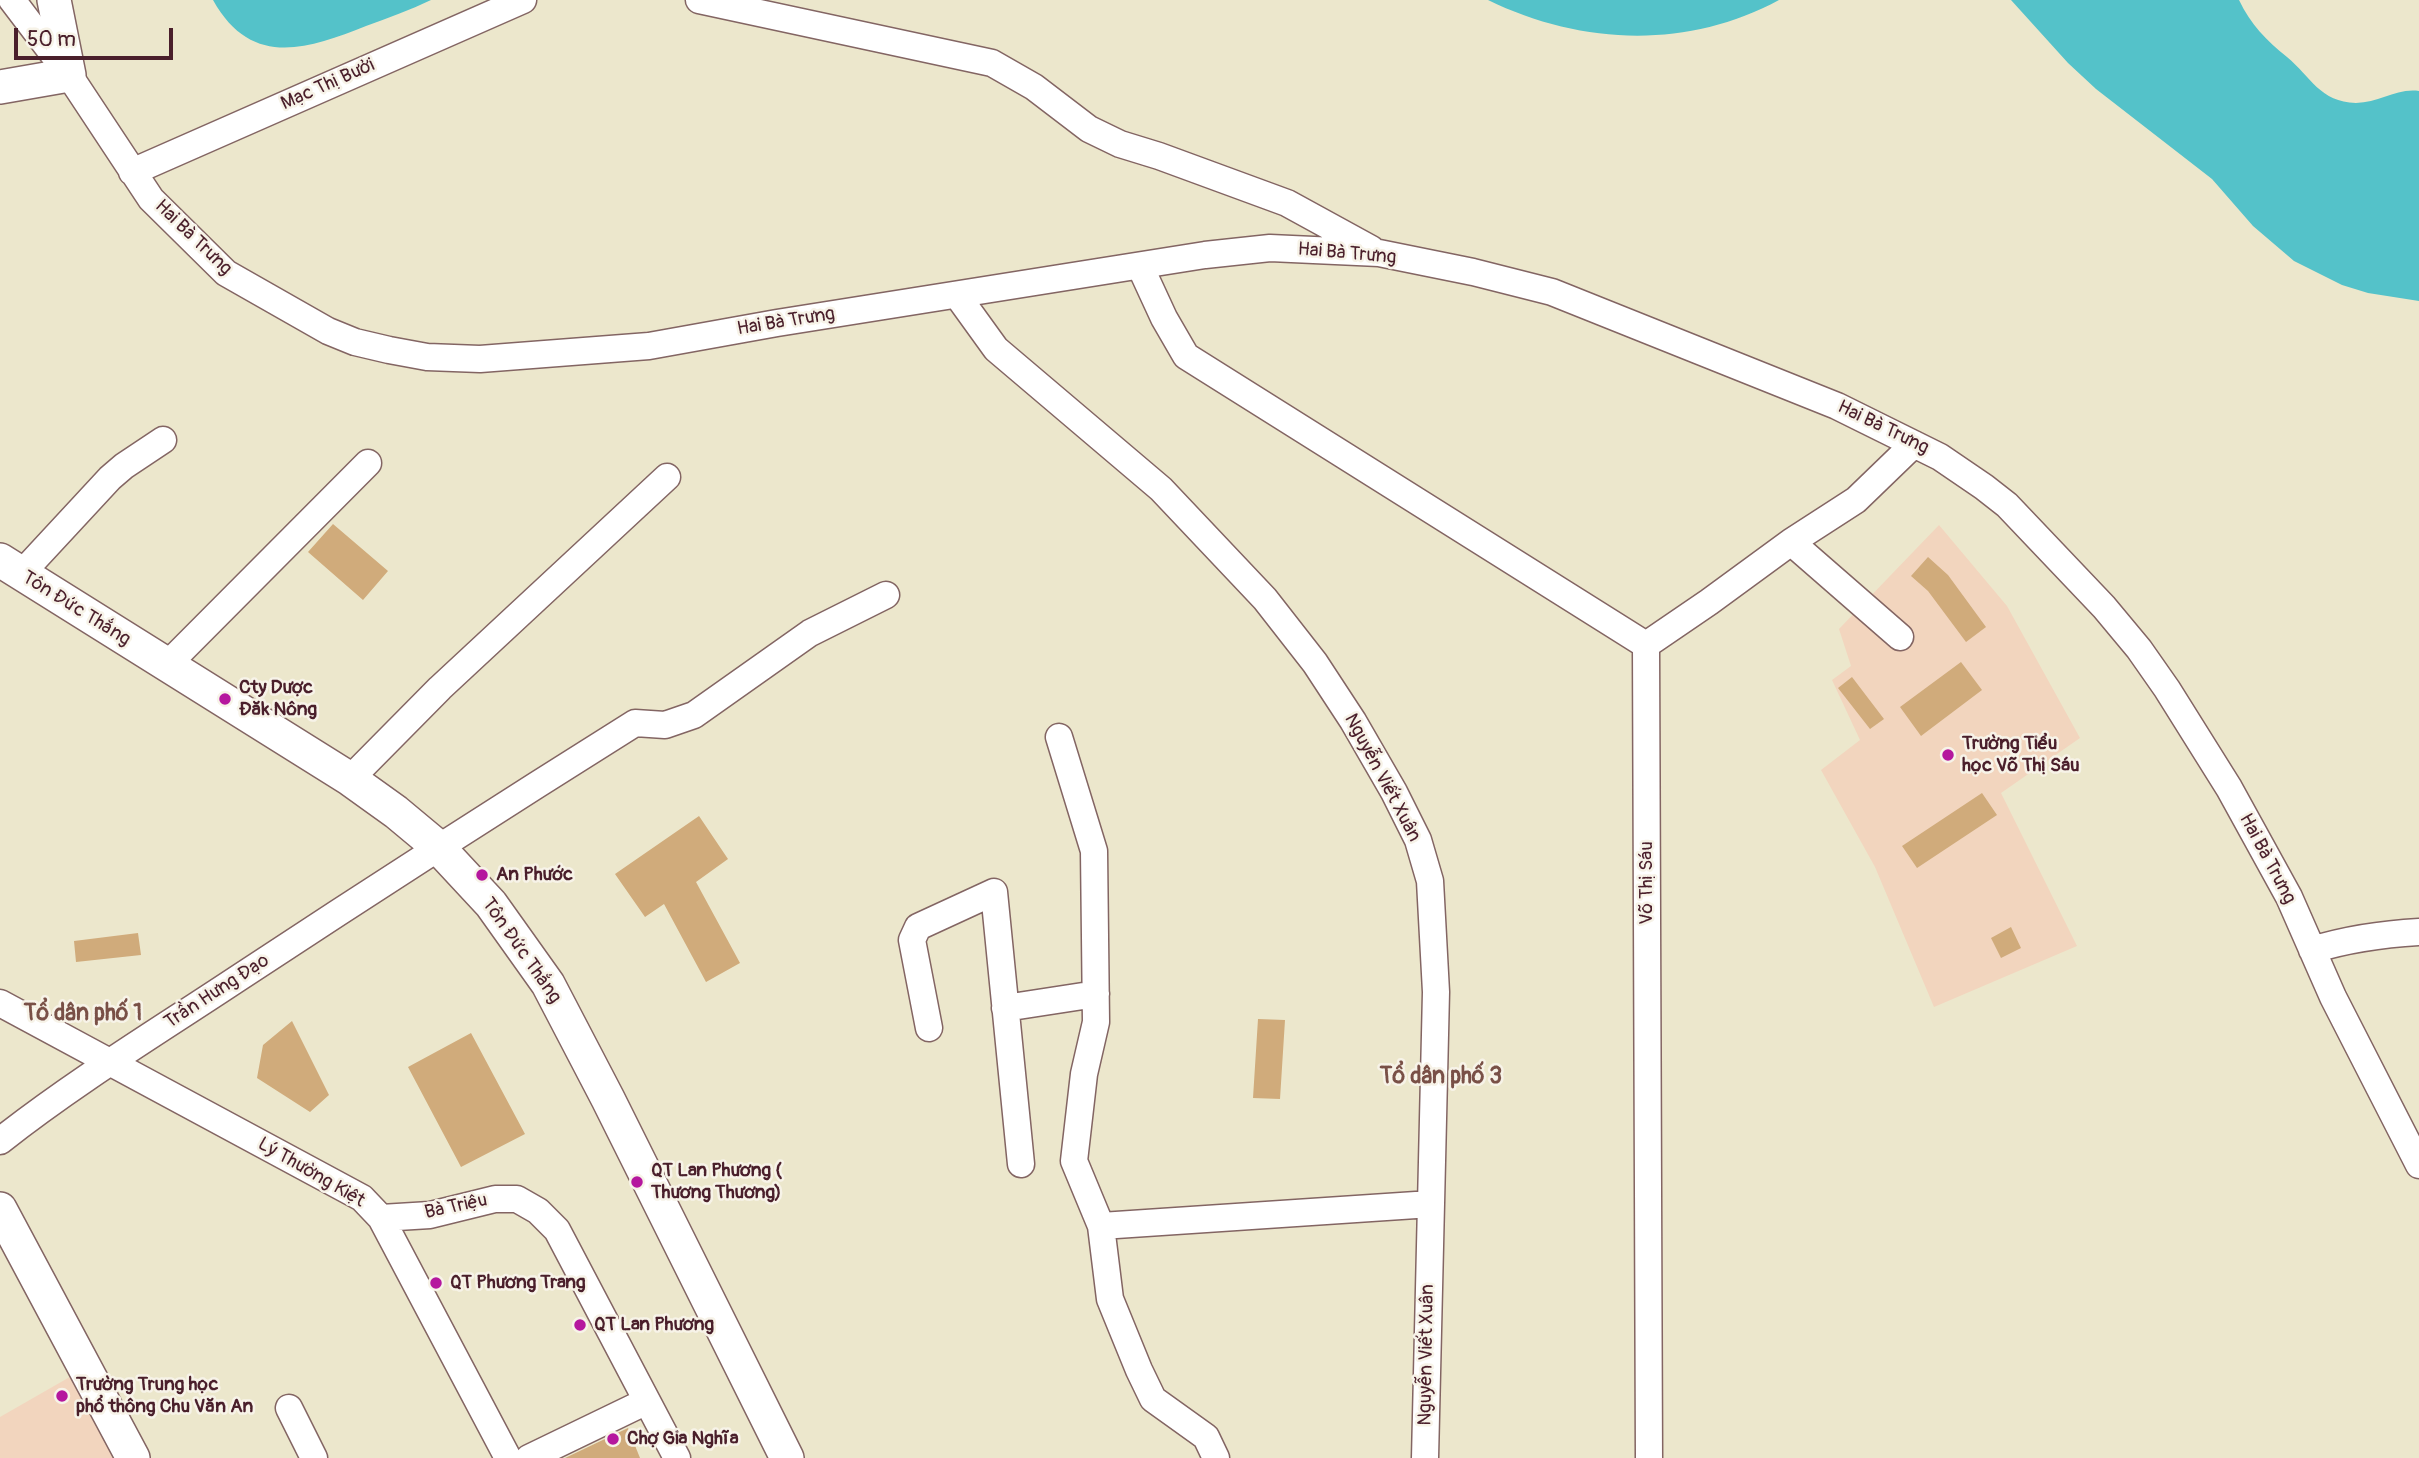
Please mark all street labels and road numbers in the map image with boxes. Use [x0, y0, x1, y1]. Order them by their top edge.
street label: Mạc Thị Bưởi [278, 54, 378, 116]
street label: Hai Bà Trưng [150, 195, 236, 281]
street label: Hai Bà Trưng [1297, 238, 1397, 270]
street label: Hai Bà Trưng [735, 303, 837, 341]
street label: Hai Bà Trưng [1834, 396, 1932, 460]
street label: Tôn Đức Thắng [18, 567, 134, 651]
street label: Nguyễn Viết Xuân [1339, 710, 1425, 846]
street label: Hai Bà Trưng [2234, 810, 2300, 908]
street label: Võ Thị Sáu [1636, 841, 1658, 925]
street label: Tôn Đức Thắng [476, 894, 566, 1008]
street label: Trần Hưng Đạo [160, 950, 274, 1034]
street label: Lý Thường Kiệt [253, 1133, 369, 1213]
street label: Bà Triệu [423, 1189, 489, 1225]
street label: Nguyễn Viết Xuân [1414, 1284, 1440, 1426]

